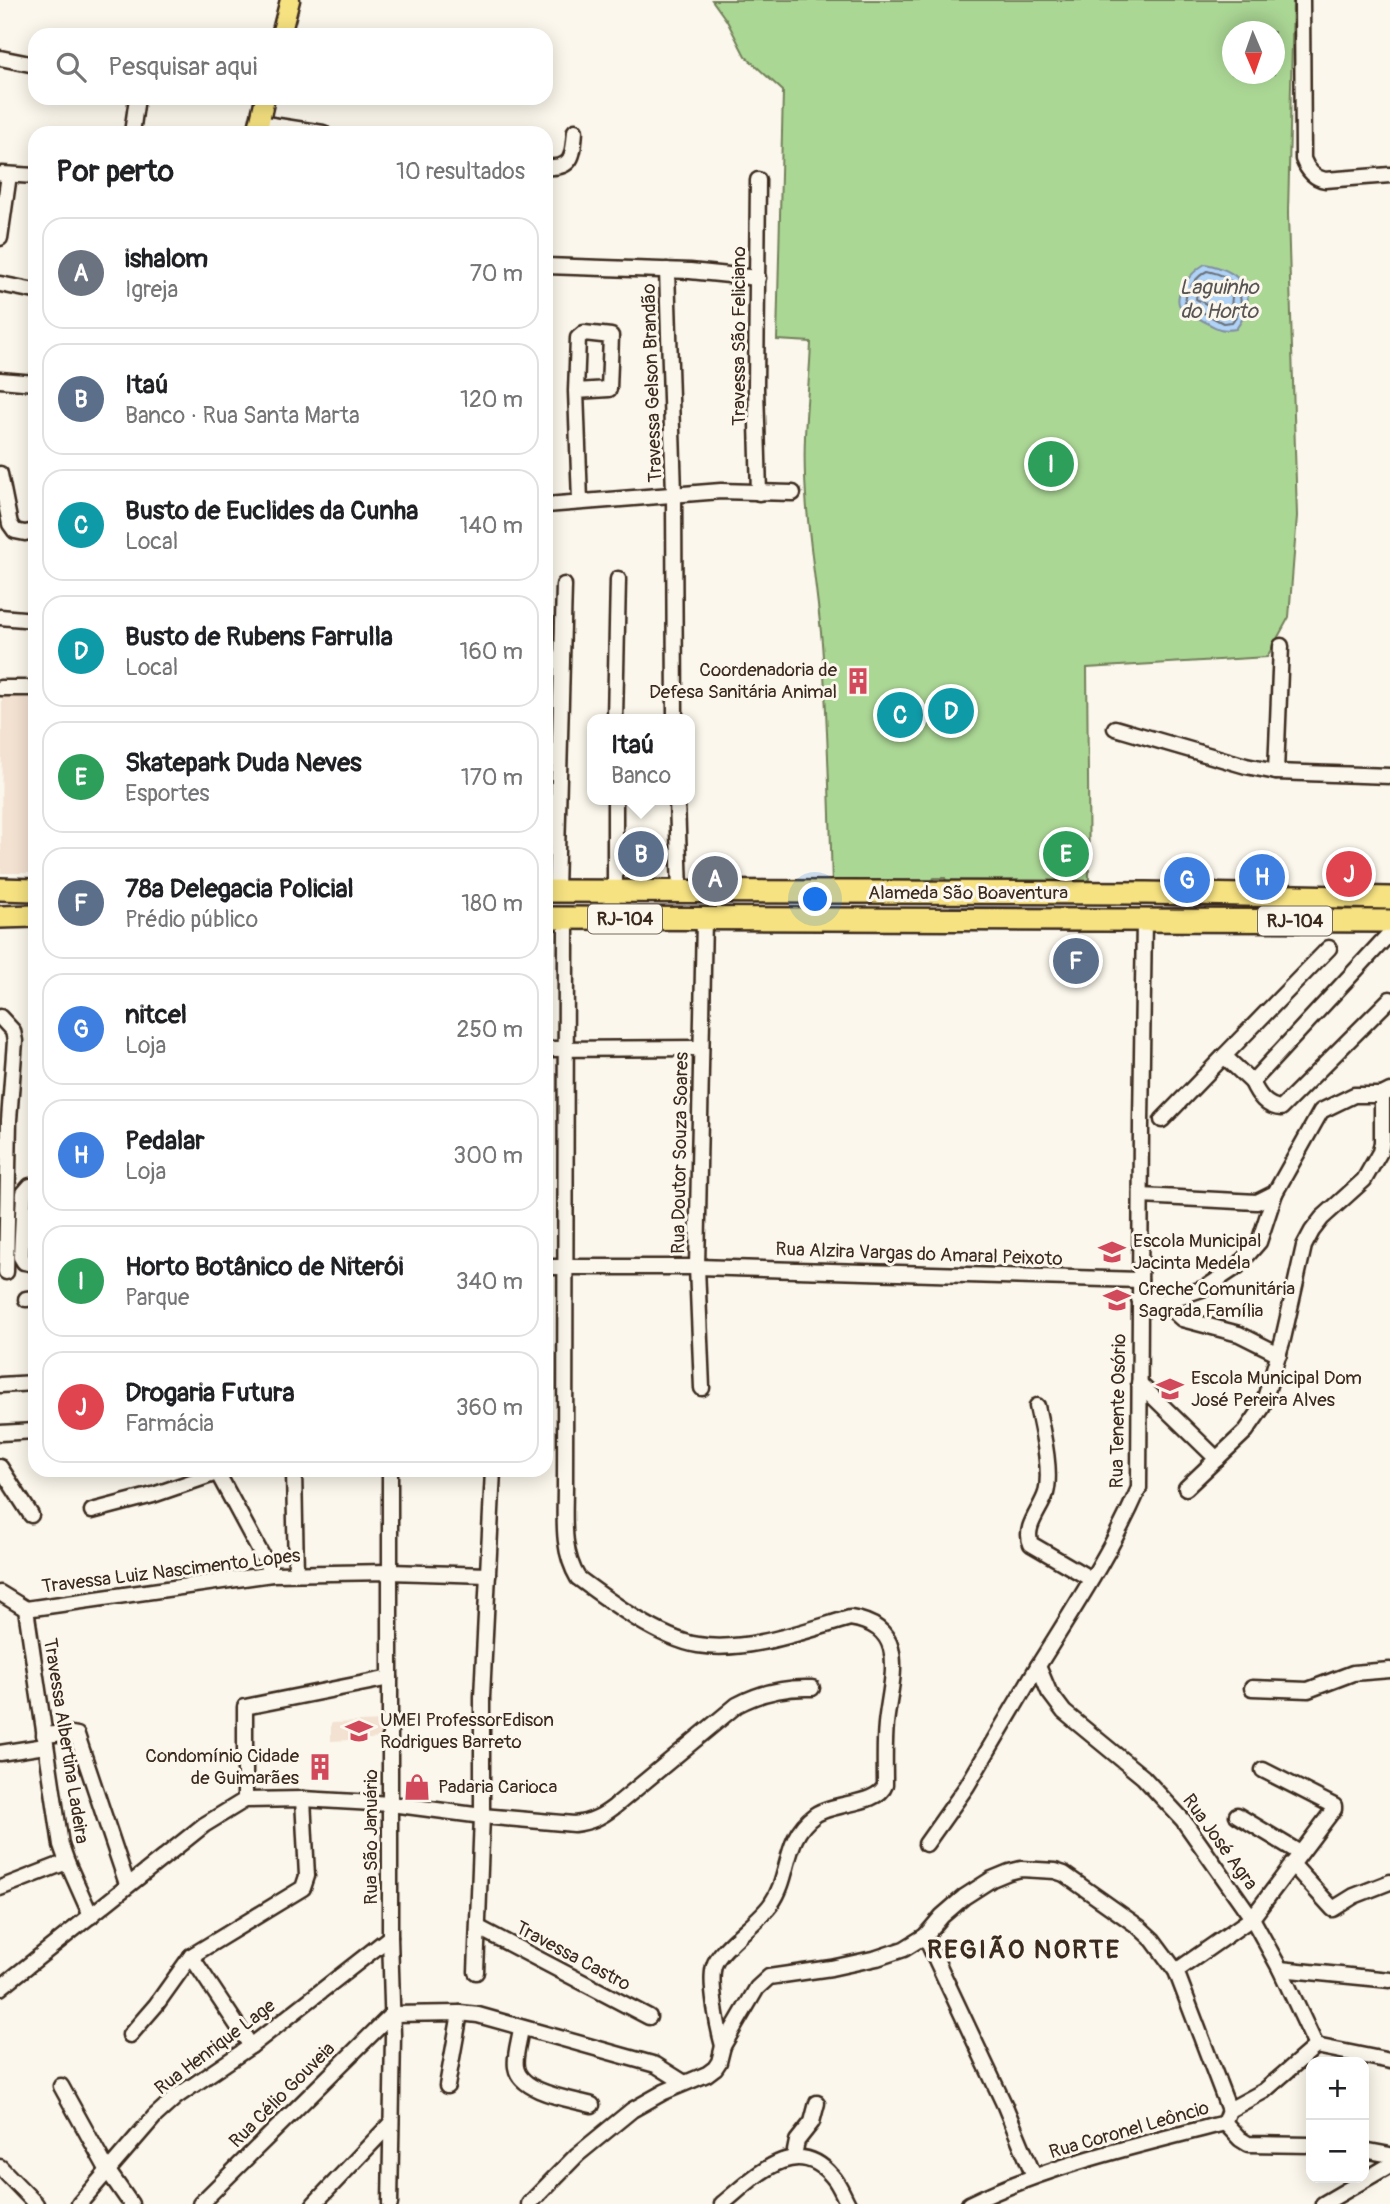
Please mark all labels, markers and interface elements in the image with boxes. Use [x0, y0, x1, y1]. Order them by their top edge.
north arrow [1222, 21, 1285, 84]
search box [28, 28, 553, 105]
icon: search [52, 48, 90, 86]
text: Pesquisar aqui [108, 51, 257, 83]
text: Por perto [56, 153, 174, 190]
text: 10 resultados [396, 157, 525, 186]
text: ishalom [125, 243, 208, 275]
street label: Travessa São Feliciano [727, 246, 751, 426]
text: A [74, 259, 88, 288]
text: 70 m [470, 259, 523, 288]
water label: Laguinho do Horto [1179, 274, 1260, 325]
text: Igreja [125, 275, 178, 304]
street label: Travessa Gelson Brandão [637, 283, 667, 483]
text: Itaú [125, 369, 168, 401]
text: B [74, 385, 88, 414]
text: 120 m [460, 385, 523, 414]
text: Banco · Rua Santa Marta [125, 401, 360, 430]
pin: I [1028, 438, 1074, 490]
text: Busto de Euclides da Cunha [125, 495, 418, 527]
text: C [74, 511, 88, 540]
text: 140 m [460, 511, 523, 540]
text: Local [125, 527, 178, 556]
text: Busto de Rubens Farrulla [125, 621, 393, 653]
text: D [74, 637, 88, 666]
text: 160 m [459, 637, 523, 666]
text: Local [125, 653, 178, 682]
place label: Coordenadoria de Defesa Sanitária Animal [649, 658, 838, 704]
building icon: Coordenadoria de Defesa Sanitária Animal [843, 666, 873, 696]
pin: D [928, 685, 974, 737]
pin: C [877, 689, 923, 741]
popup [587, 714, 695, 805]
text: Itaú [611, 729, 654, 761]
text: Skatepark Duda Neves [125, 747, 362, 779]
text: Banco [611, 761, 671, 790]
text: E [75, 763, 87, 792]
text: 170 m [461, 763, 523, 792]
text: Esportes [125, 779, 210, 808]
pin: B [618, 828, 664, 880]
pin: E [1043, 828, 1089, 880]
pin: J [1326, 848, 1372, 900]
pin: H [1239, 851, 1285, 903]
pin: A [692, 853, 738, 905]
pin: G [1164, 854, 1210, 906]
text: 78a Delegacia Policial [125, 873, 354, 905]
street label: Alameda São Boaventura [868, 881, 1068, 905]
your location [798, 882, 832, 916]
text: F [74, 889, 88, 918]
text: 180 m [461, 889, 523, 918]
road number: RJ-104 [588, 904, 662, 934]
text: Prédio público [125, 905, 258, 934]
road number: RJ-104 [1258, 906, 1332, 936]
pin: F [1053, 935, 1099, 987]
text: nitcel [125, 999, 187, 1031]
text: G [73, 1015, 89, 1044]
text: 250 m [457, 1015, 523, 1044]
text: Loja [125, 1031, 166, 1060]
street label: Rua Doutor Souza Soares [666, 1051, 694, 1254]
text: Pedalar [125, 1125, 205, 1157]
text: H [74, 1141, 88, 1170]
text: 300 m [453, 1141, 523, 1170]
text: Loja [125, 1157, 166, 1186]
place label: Escola Municipal Jacinta Medela [1133, 1229, 1261, 1275]
street label: Rua Alzira Vargas do Amaral Peixoto [775, 1237, 1063, 1271]
school or university icon: Escola Municipal Jacinta Medela [1097, 1237, 1127, 1267]
text: Horto Botânico de Niterói [125, 1251, 403, 1283]
text: I [78, 1267, 84, 1296]
text: 340 m [456, 1267, 523, 1296]
place label: Creche Comunitária Sagrada Família [1138, 1277, 1295, 1323]
text: Parque [125, 1283, 189, 1312]
school or university icon: Creche Comunitária Sagrada Família [1102, 1285, 1132, 1315]
street label: Rua Tenente Osório [1105, 1333, 1131, 1489]
place label: Escola Municipal Dom José Pereira Alves [1191, 1366, 1362, 1412]
school or university icon: Escola Municipal Dom José Pereira Alves [1155, 1374, 1185, 1404]
text: Drogaria Futura [125, 1377, 295, 1409]
text: J [75, 1393, 87, 1422]
text: 360 m [456, 1393, 523, 1422]
text: Farmácia [125, 1409, 214, 1438]
street label: Travessa Luiz Nascimento Lopes [40, 1543, 302, 1599]
street label: Travessa Albertina Ladeira [38, 1637, 94, 1846]
place label: UMEI ProfessorEdison Rodrigues Barreto [380, 1708, 554, 1754]
school or university icon: UMEI ProfessorEdison Rodrigues Barreto [344, 1716, 374, 1746]
place label: Condomínio Cidade de Guimarães [145, 1744, 300, 1790]
building icon: Condomínio Cidade de Guimarães [305, 1752, 335, 1782]
street label: Rua São Januário [359, 1769, 383, 1905]
shop icon: Padaria Carioca [402, 1772, 432, 1802]
place label: Padaria Carioca [438, 1775, 557, 1799]
street label: Rua José Agra [1177, 1789, 1263, 1895]
street label: Travessa Castro [511, 1916, 635, 1996]
district label: REGIÃO NORTE [927, 1934, 1121, 1966]
street label: Rua Henrique Lage [150, 1993, 281, 2100]
street label: Rua Célio Gouveia [224, 2037, 340, 2153]
map controls [1306, 2057, 1369, 2183]
button: + [1306, 2057, 1369, 2120]
street label: Rua Coronel Leôncio [1046, 2096, 1212, 2164]
button: − [1306, 2120, 1369, 2183]

